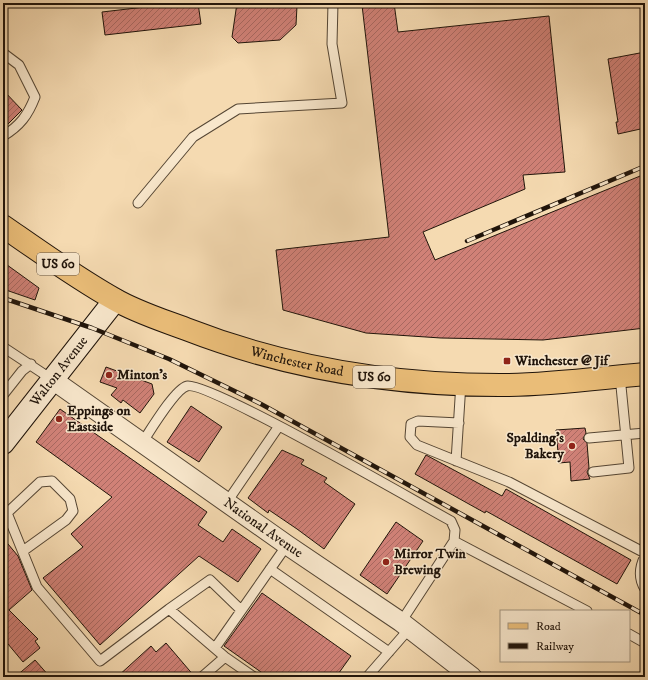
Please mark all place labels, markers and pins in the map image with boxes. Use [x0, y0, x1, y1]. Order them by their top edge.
place label: Winchester @ Jif [514, 352, 610, 370]
marker: Winchester @ Jif [502, 356, 512, 366]
place label: Minton's [117, 366, 168, 384]
marker: Minton's [104, 370, 114, 380]
place label: Eppings on Eastside [67, 402, 131, 436]
marker: Eppings on Eastside [54, 414, 64, 424]
place label: Spalding's Bakery [507, 429, 564, 463]
marker: Spalding's Bakery [567, 441, 577, 451]
place label: Mirror Twin Brewing [394, 545, 467, 579]
marker: Mirror Twin Brewing [381, 557, 391, 567]

